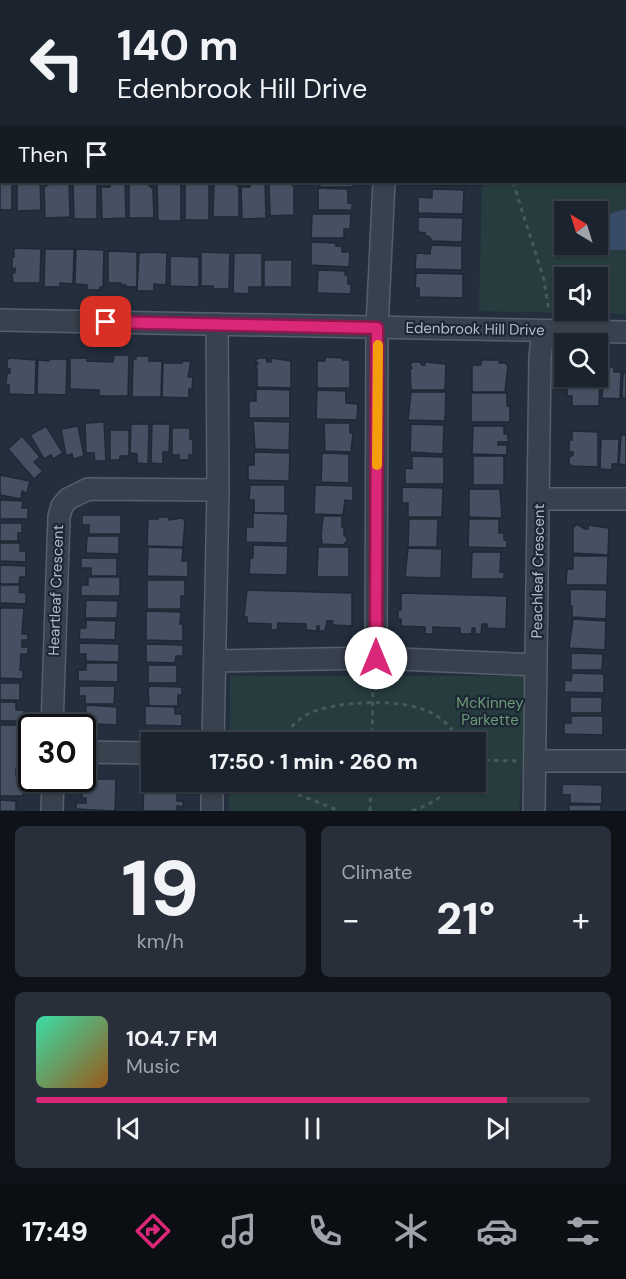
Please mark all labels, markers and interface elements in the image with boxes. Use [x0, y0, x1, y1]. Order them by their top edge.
text: 140 m [117, 18, 239, 73]
icon: left [18, 24, 96, 102]
text: Edenbrook Hill Drive [117, 71, 367, 106]
icon: arrive [80, 138, 113, 171]
text: Then [18, 140, 68, 169]
north arrow [554, 201, 608, 255]
map controls [554, 201, 608, 387]
button: sound [554, 267, 608, 321]
pin [80, 296, 131, 347]
icon: arrive [89, 305, 122, 338]
street label: Edenbrook Hill Drive [405, 318, 545, 340]
button: search [554, 333, 608, 387]
street label: Peachleaf Crescent [527, 503, 549, 639]
street label: Heartleaf Crescent [44, 524, 68, 656]
position arrow [344, 626, 408, 690]
park label: McKinney Parkette [456, 693, 524, 730]
speed limit sign: 30 [18, 714, 96, 792]
text: 17:50 · 1 min · 260 m [209, 747, 418, 776]
text: 19 [121, 838, 199, 939]
text: Climate [342, 859, 412, 885]
text: 21° [436, 889, 495, 948]
text: − [342, 898, 360, 941]
text: + [572, 898, 590, 941]
text: km/h [137, 928, 184, 954]
text: 104.7 FM [126, 1024, 217, 1053]
text: Music [126, 1053, 181, 1079]
icon: previous [112, 1112, 145, 1145]
icon: pause [296, 1112, 329, 1145]
icon: next [481, 1112, 514, 1145]
icon: directions [132, 1210, 174, 1252]
icon: music [218, 1210, 260, 1252]
icon: phone [304, 1210, 346, 1252]
icon: climate [390, 1210, 432, 1252]
icon: car [476, 1210, 518, 1252]
icon: filters [562, 1210, 604, 1252]
text: 17:49 [22, 1214, 88, 1249]

